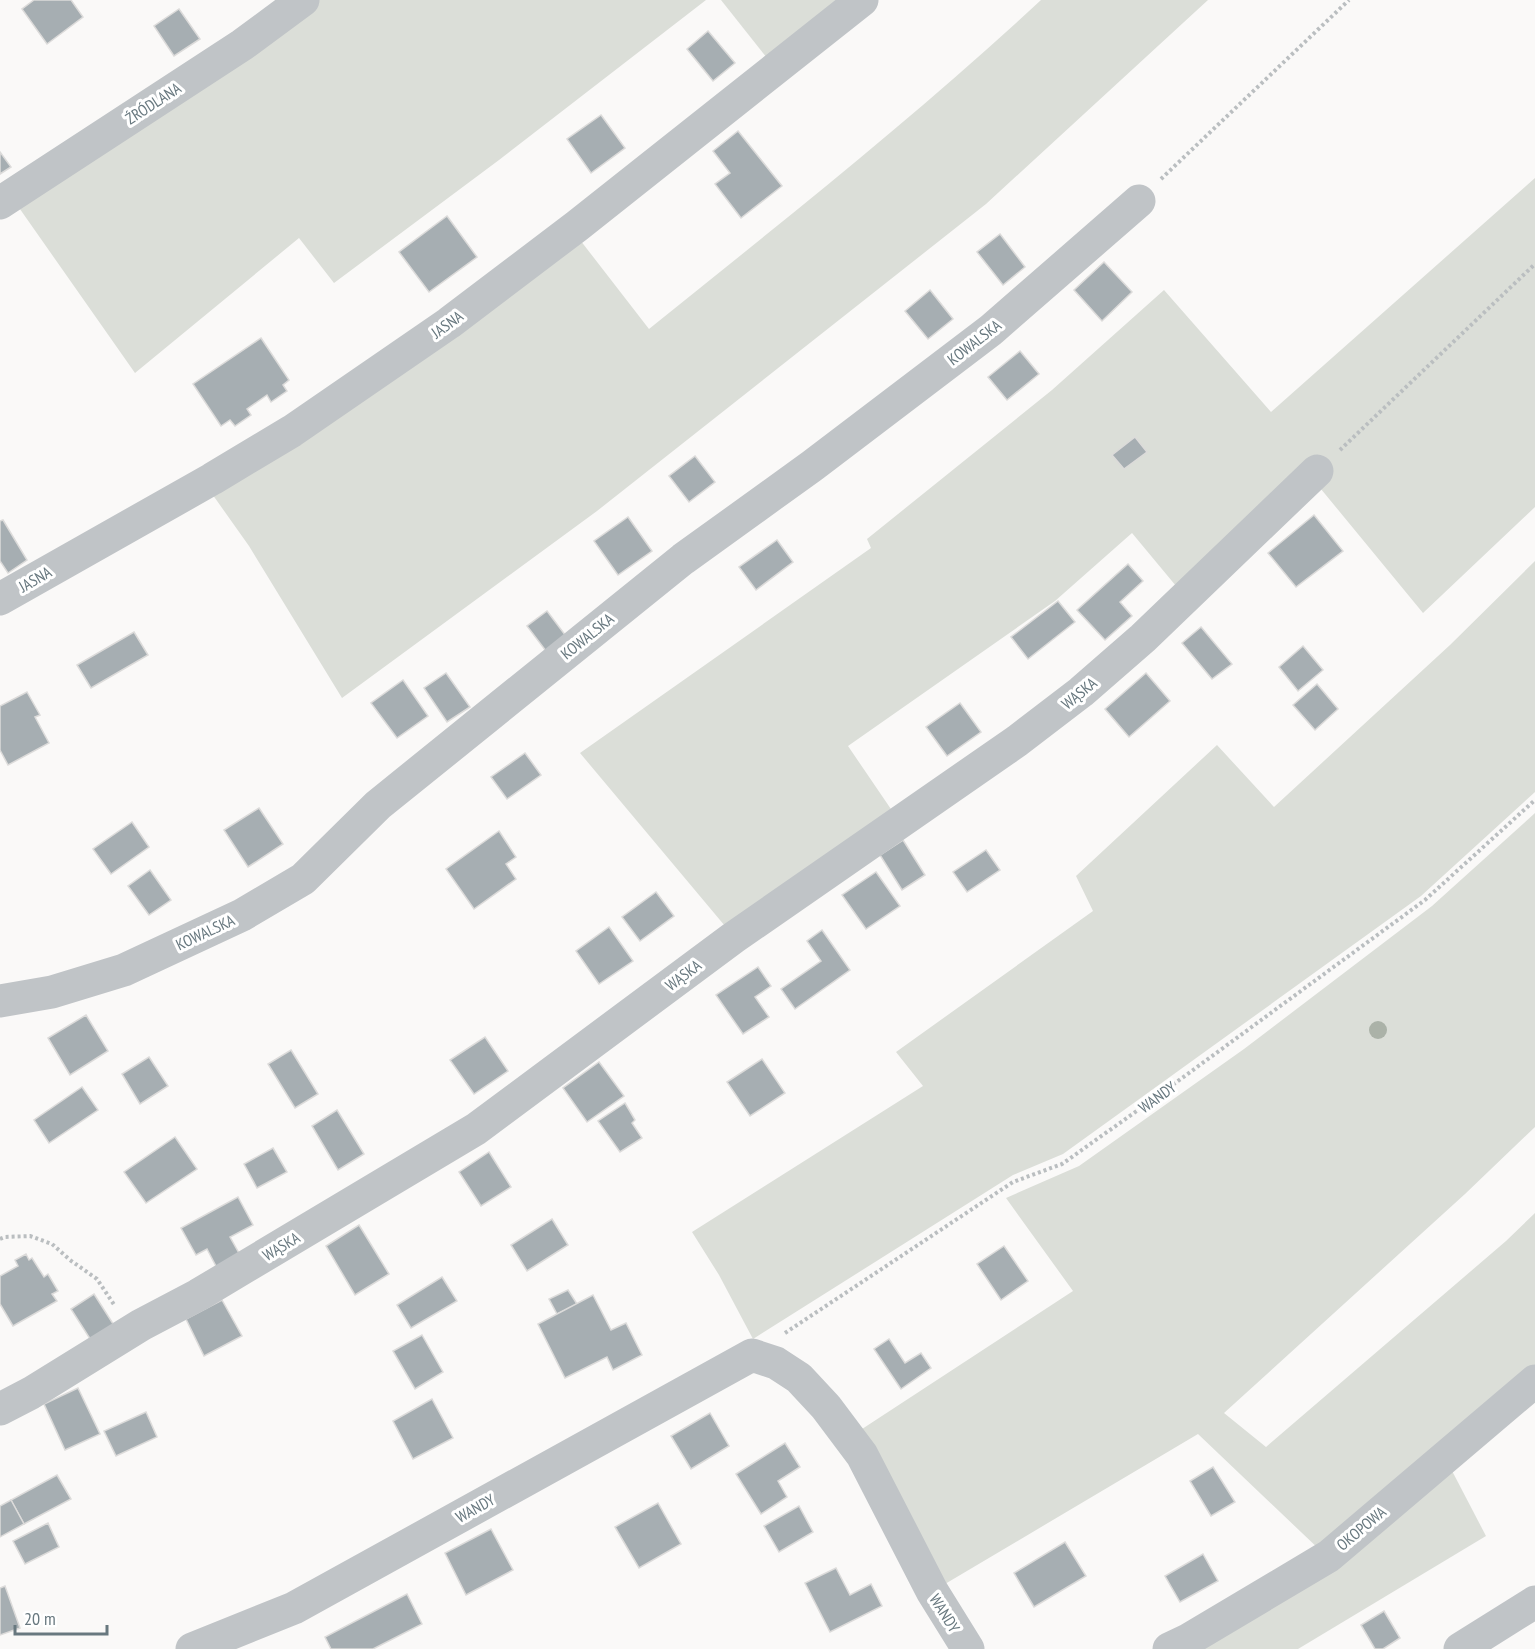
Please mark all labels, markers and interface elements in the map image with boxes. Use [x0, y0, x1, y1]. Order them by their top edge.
street label: ŹRÓDLANA [122, 78, 185, 128]
street label: JASNA [426, 306, 467, 343]
street label: KOWALSKA [943, 315, 1005, 369]
street label: JASNA [14, 562, 55, 597]
street label: KOWALSKA [556, 608, 618, 663]
street label: WĄSKA [1057, 672, 1101, 713]
street label: KOWALSKA [172, 910, 238, 954]
street label: WĄSKA [661, 955, 705, 995]
street label: WANDY [1134, 1076, 1180, 1117]
street label: WĄSKA [259, 1227, 304, 1265]
street label: WANDY [452, 1489, 499, 1527]
street label: OKOPOWA [1332, 1501, 1390, 1554]
street label: WANDY [925, 1590, 965, 1637]
scale bar [15, 1598, 106, 1636]
text: 20 m [24, 1607, 56, 1630]

